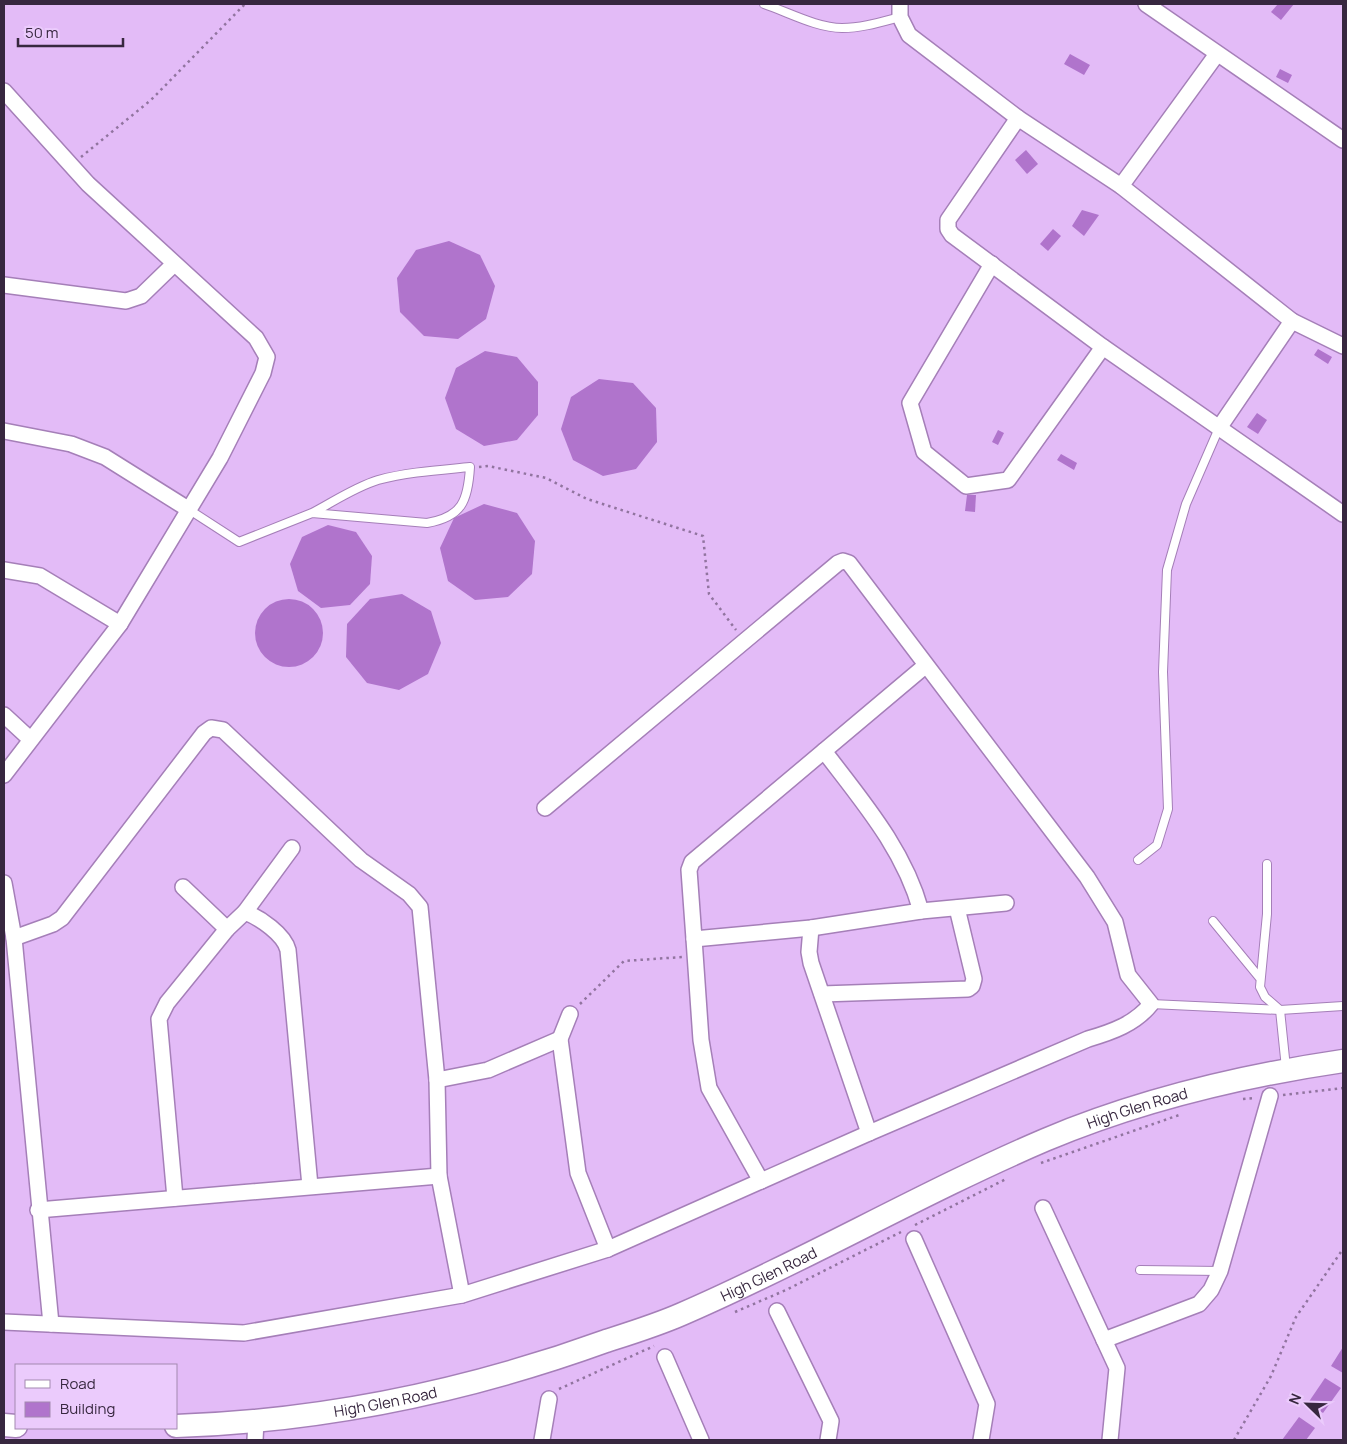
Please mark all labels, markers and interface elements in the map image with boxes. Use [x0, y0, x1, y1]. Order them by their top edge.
scale bar [18, 15, 122, 47]
text: 50 m [25, 22, 59, 43]
street label: High Glen Road [1084, 1082, 1190, 1133]
street label: High Glen Road [717, 1242, 820, 1306]
legend [15, 1364, 178, 1429]
text: Road [60, 1373, 96, 1394]
north arrow [1282, 1379, 1332, 1429]
street label: High Glen Road [332, 1381, 439, 1421]
text: N [1284, 1390, 1305, 1407]
text: Building [60, 1398, 115, 1419]

